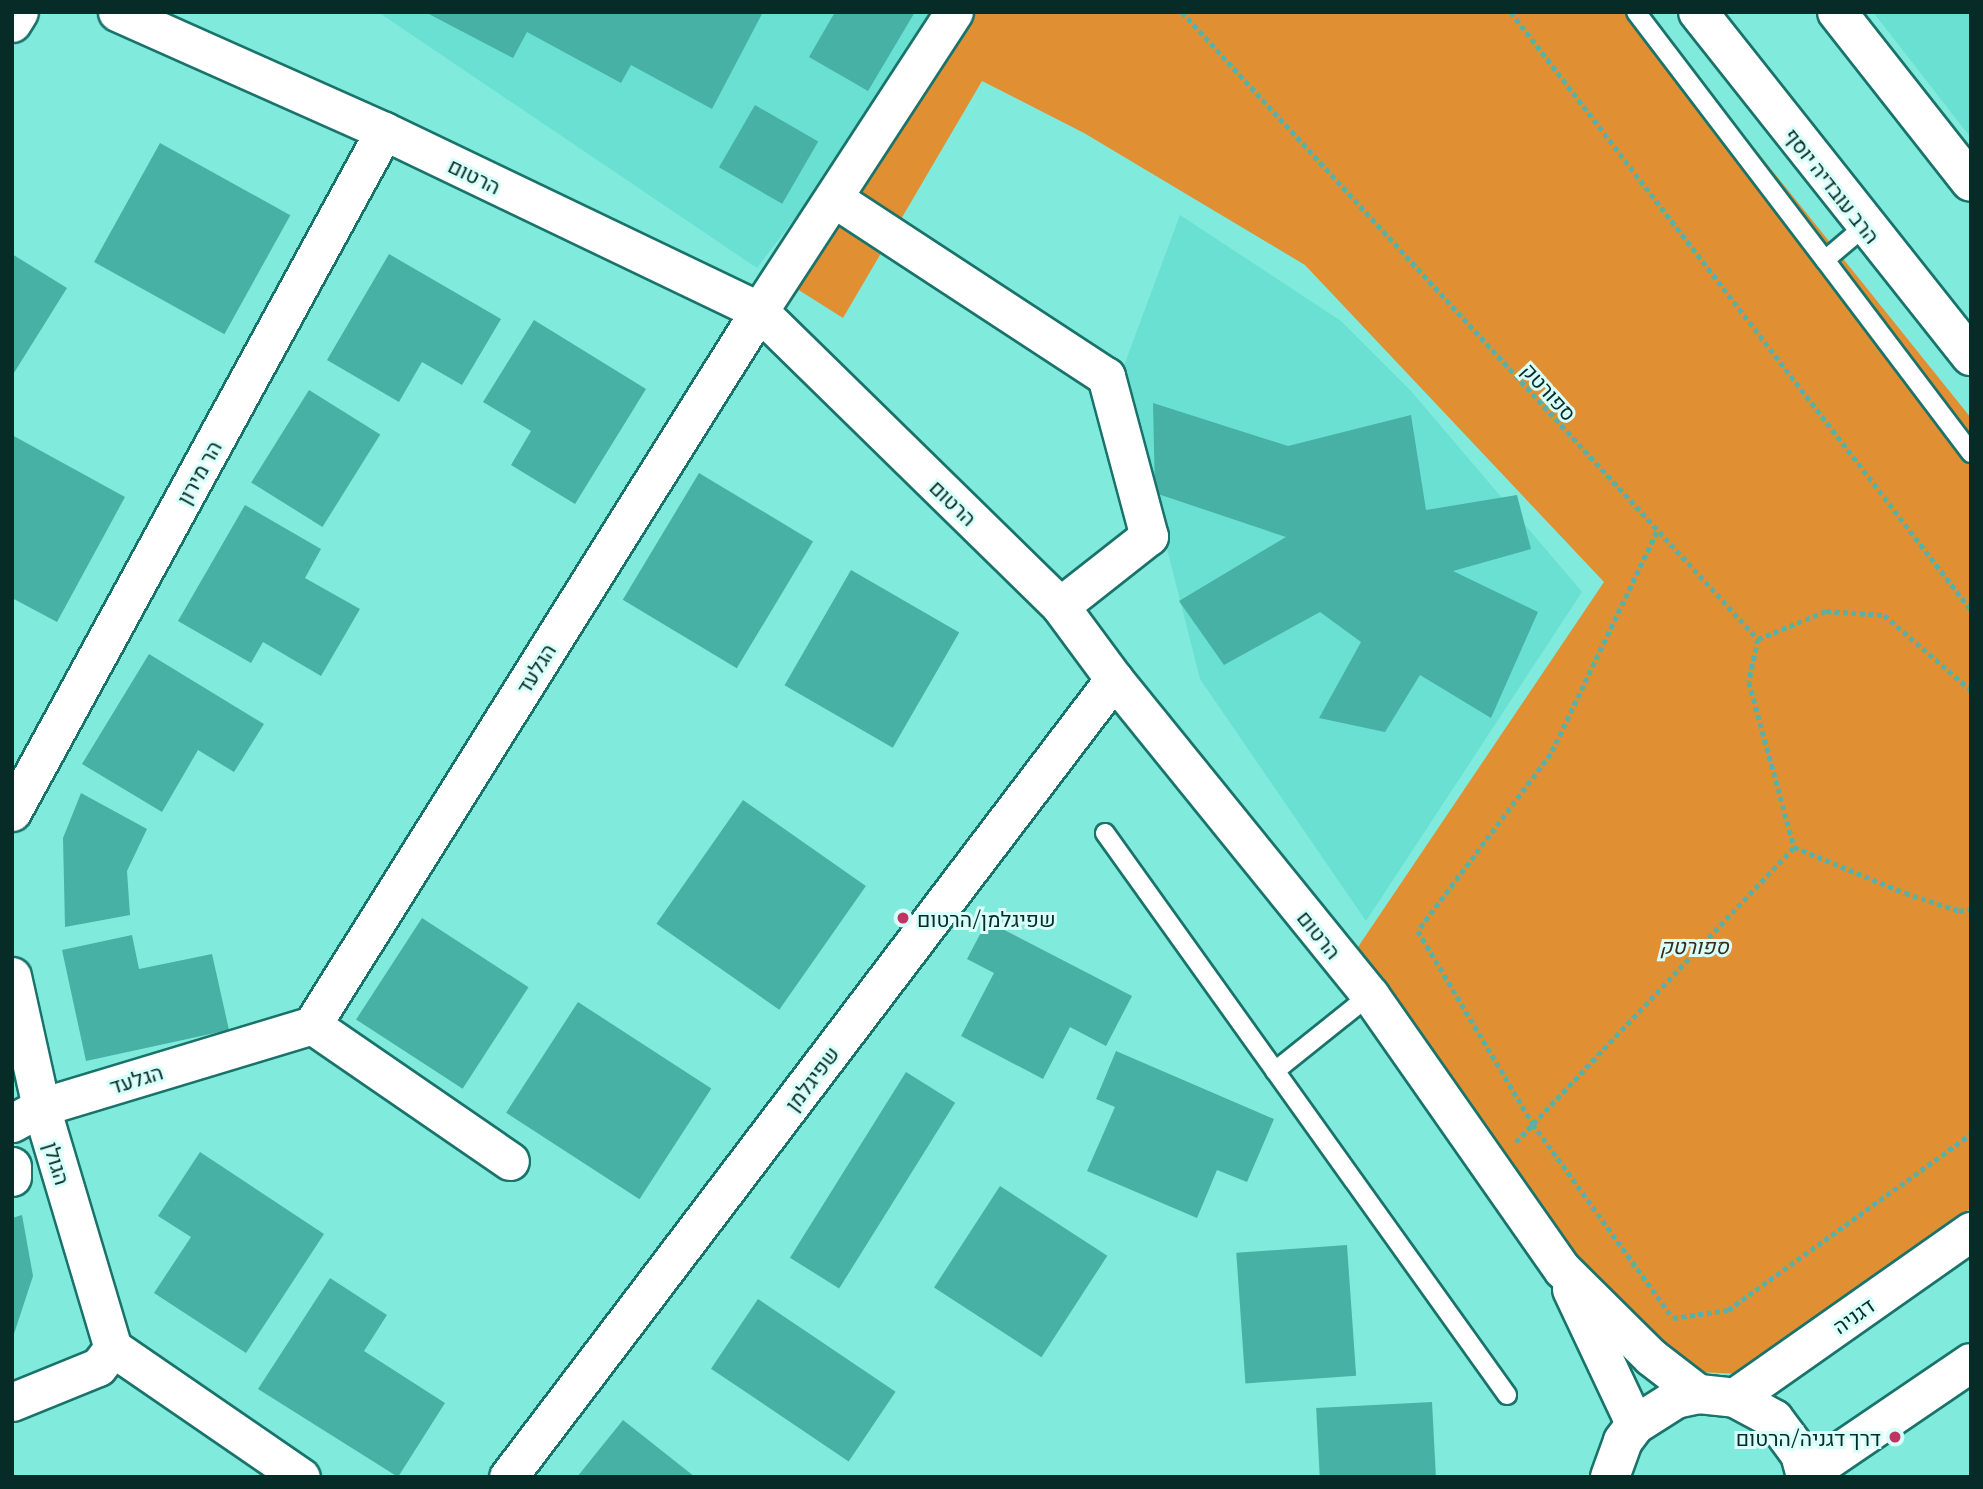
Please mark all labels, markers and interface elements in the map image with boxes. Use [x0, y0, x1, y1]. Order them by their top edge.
street label: הרב עובדיה יוסף [1780, 122, 1886, 248]
street label: הרטום [445, 152, 505, 198]
street label: ספורטק [1518, 357, 1582, 425]
street label: הר מירון [170, 436, 226, 508]
street label: הרטום [925, 474, 983, 530]
street label: הגלעד [510, 638, 560, 698]
place label: שפיגלמן/הרטום [917, 905, 1056, 931]
street label: הרטום [1293, 905, 1347, 963]
marker: שפיגלמן/הרטום [895, 910, 911, 926]
park label: ספורטק [1659, 932, 1729, 958]
street label: שפיגלמן [779, 1041, 843, 1115]
street label: הגלעד [106, 1058, 166, 1098]
street label: הגולן [40, 1139, 76, 1187]
street label: דגניה [1827, 1292, 1879, 1338]
place label: דרך דגניה/הרטום [1736, 1424, 1881, 1450]
marker: דרך דגניה/הרטום [1887, 1429, 1903, 1445]

